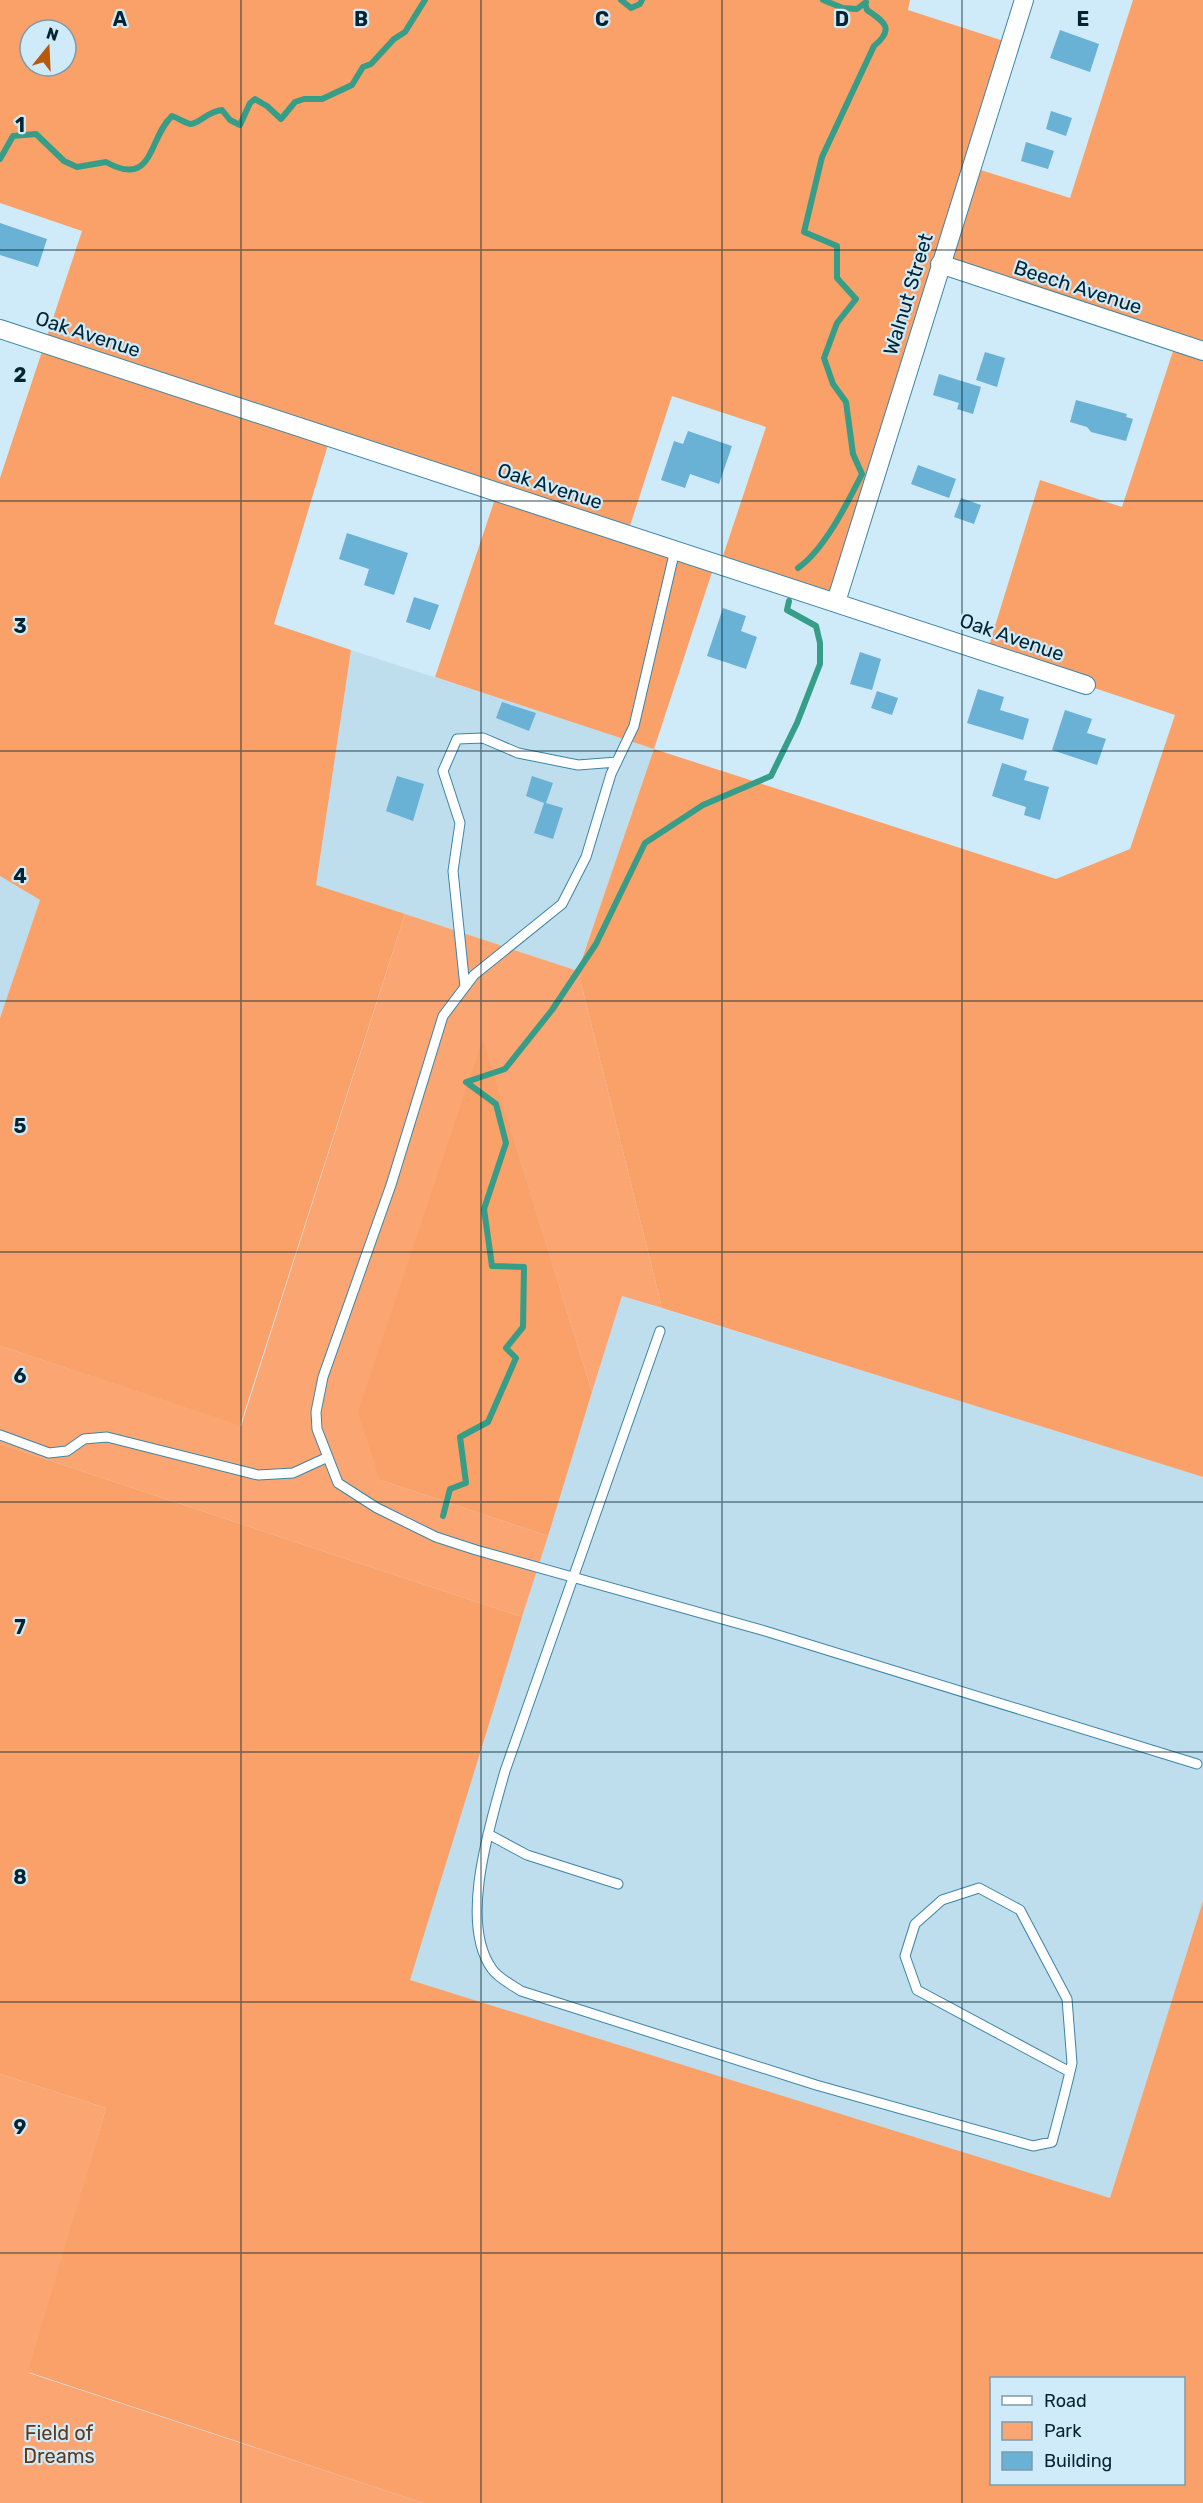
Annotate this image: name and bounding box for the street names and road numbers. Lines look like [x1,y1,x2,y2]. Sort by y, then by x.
street label: Walnut Street [878,230,938,358]
street label: Beech Avenue [1011,255,1145,319]
street label: Oak Avenue [32,306,144,362]
street label: Oak Avenue [494,458,606,514]
street label: Oak Avenue [957,608,1067,666]

